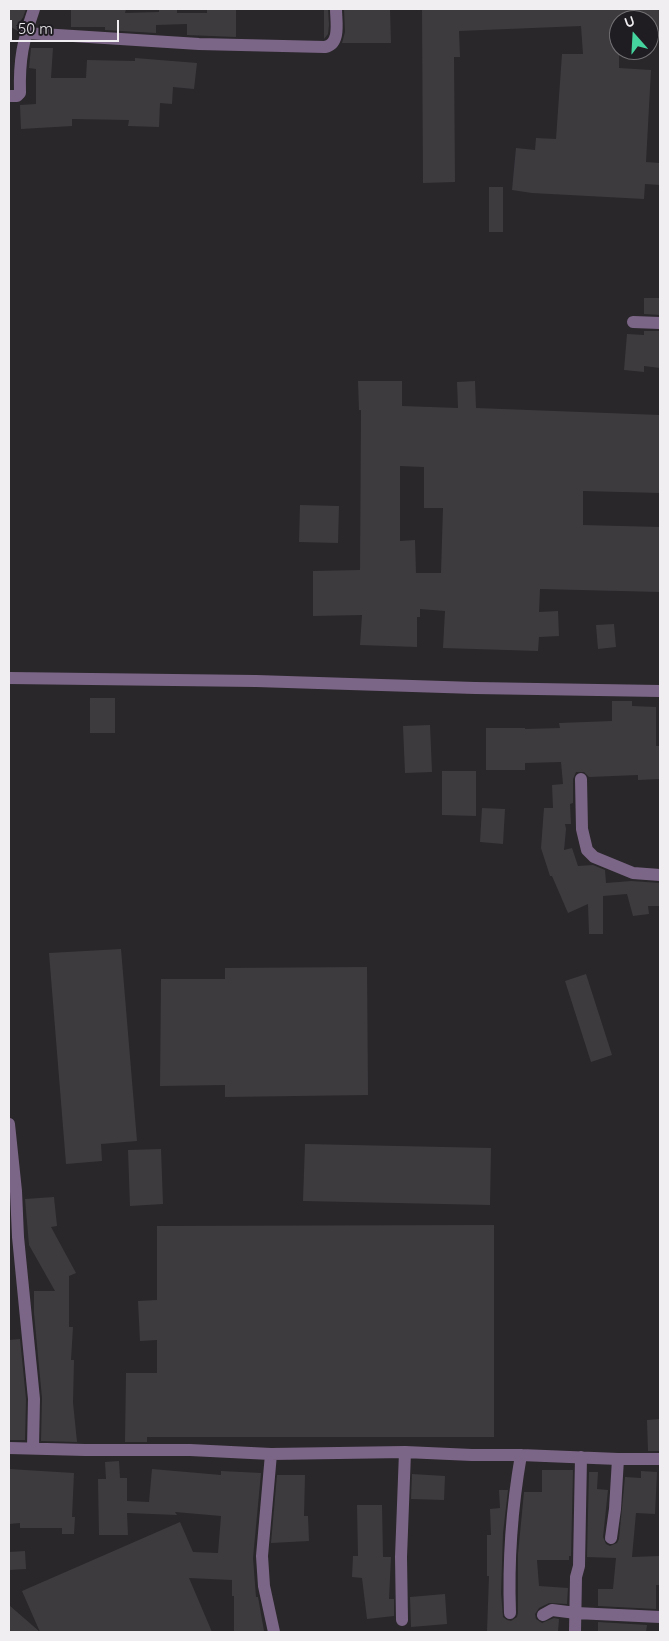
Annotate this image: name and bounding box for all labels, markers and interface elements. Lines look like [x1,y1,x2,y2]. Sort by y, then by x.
scale bar [12,10,121,42]
north arrow [609,10,659,60]
text: U [622,12,637,32]
text: 50 m [18,19,53,38]

